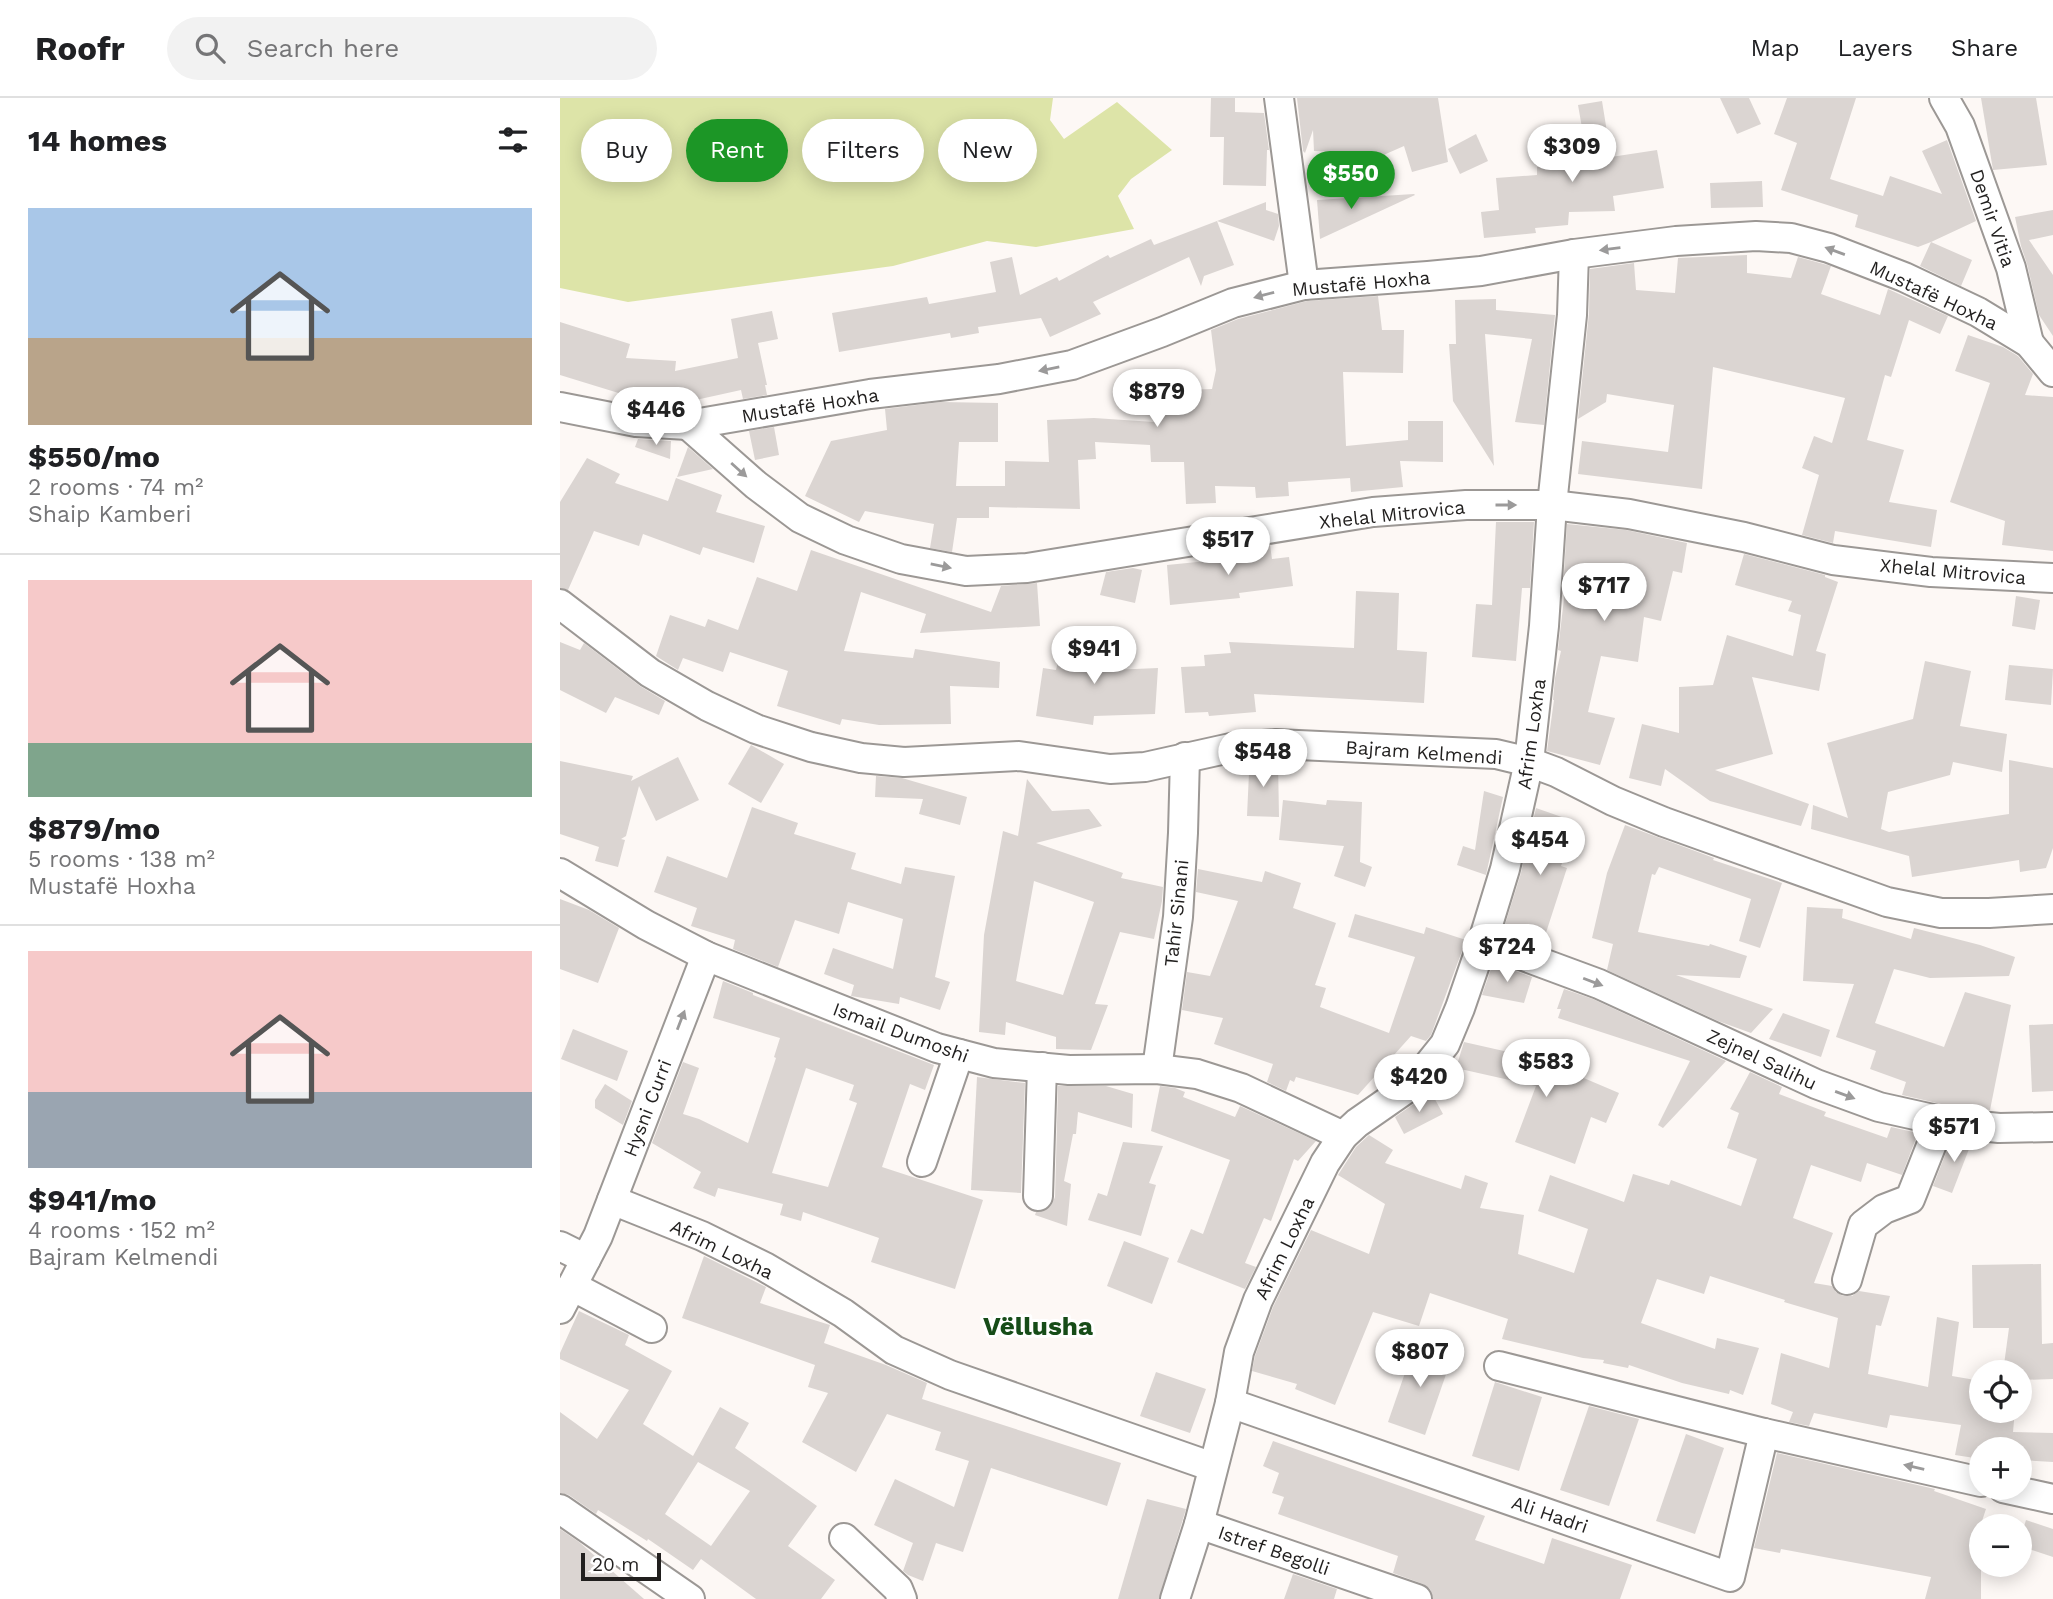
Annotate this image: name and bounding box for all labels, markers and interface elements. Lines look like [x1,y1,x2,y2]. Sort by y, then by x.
search box [167,17,657,80]
text: Roofr [35,29,125,68]
icon: search [191,29,229,67]
text: Search here [247,33,399,63]
text: Map [1751,34,1799,62]
text: Layers [1837,34,1913,62]
text: Share [1951,34,2018,62]
chip: Buy [581,119,672,182]
chip: Rent [686,119,788,182]
chip: Filters [802,119,924,182]
chip: New [938,119,1037,182]
icon: filters [494,121,532,159]
text: 14 homes [28,123,167,158]
pin: $309 [1531,125,1613,184]
text: $309 [1543,133,1601,160]
pin: $550 [1310,152,1392,211]
text: $550 [1323,160,1379,187]
street label: Demir Vitia [1965,166,2020,270]
one-way arrow [1599,244,1621,255]
one-way arrow [1824,245,1845,256]
icon: home [217,253,343,379]
street label: Mustafë Hoxha [1866,256,2002,335]
street label: Mustafë Hoxha [1291,266,1431,301]
one-way arrow [1253,290,1275,301]
one-way arrow [1038,364,1060,375]
pin: $879 [1116,370,1198,429]
text: $879 [1129,378,1185,405]
street label: Mustafë Hoxha [740,383,881,428]
pin: $446 [615,388,697,447]
text: $446 [627,396,685,423]
text: $550/mo [28,439,160,474]
one-way arrow [730,462,748,478]
text: 2 rooms · 74 m² [28,474,203,501]
street label: Xhelal Mitrovica [1318,495,1466,534]
one-way arrow [1496,499,1518,511]
text: Shaip Kamberi [28,501,191,528]
pin: $517 [1187,518,1269,577]
text: $517 [1202,526,1254,553]
street label: Xhelal Mitrovica [1879,554,2027,589]
one-way arrow [930,561,952,572]
pin: $717 [1563,564,1645,623]
text: $717 [1578,572,1630,599]
icon: home [217,625,343,751]
pin: $941 [1053,626,1135,686]
text: $941 [1067,635,1121,662]
street label: Afrim Loxha [1512,677,1551,791]
pin: $548 [1222,730,1304,789]
street label: Bajram Kelmendi [1345,736,1503,769]
text: $548 [1234,738,1292,765]
text: $879/mo [28,811,160,846]
pin: $454 [1499,818,1581,877]
text: $454 [1511,826,1569,853]
text: 5 rooms · 138 m² [28,846,215,873]
street label: Tahir Sinani [1159,858,1194,968]
text: Mustafë Hoxha [28,873,196,900]
pin: $724 [1466,924,1548,984]
text: $724 [1478,933,1536,960]
one-way arrow [1582,977,1603,988]
icon: home [217,996,343,1122]
street label: Ismail Dumoshi [830,997,972,1068]
one-way arrow [676,1010,687,1031]
street label: Zejnel Salihu [1703,1024,1821,1095]
pin: $583 [1505,1040,1587,1099]
text: $583 [1518,1048,1574,1075]
pin: $420 [1378,1054,1460,1114]
street label: Hysni Curri [618,1056,677,1160]
text: $420 [1390,1063,1448,1090]
one-way arrow [1835,1090,1856,1101]
pin: $571 [1913,1104,1995,1164]
text: $571 [1928,1113,1980,1140]
text: $941/mo [28,1182,157,1217]
street label: Afrim Loxha [1250,1193,1319,1303]
street label: Afrim Loxha [667,1215,777,1284]
text: 4 rooms · 152 m² [28,1217,215,1244]
text: Bajram Kelmendi [28,1244,218,1271]
district label: Vëllusha [983,1311,1093,1341]
pin: $807 [1379,1330,1461,1389]
text: $807 [1391,1338,1449,1365]
map controls [1969,1360,2032,1577]
button: locate [1969,1360,2032,1423]
button: + [1969,1437,2032,1500]
one-way arrow [1903,1461,1925,1472]
street label: Ali Hadri [1509,1491,1591,1538]
button: − [1969,1514,2032,1577]
street label: Istref Begolli [1215,1521,1333,1580]
scale bar [581,1550,662,1582]
text: 20 m [592,1553,639,1576]

